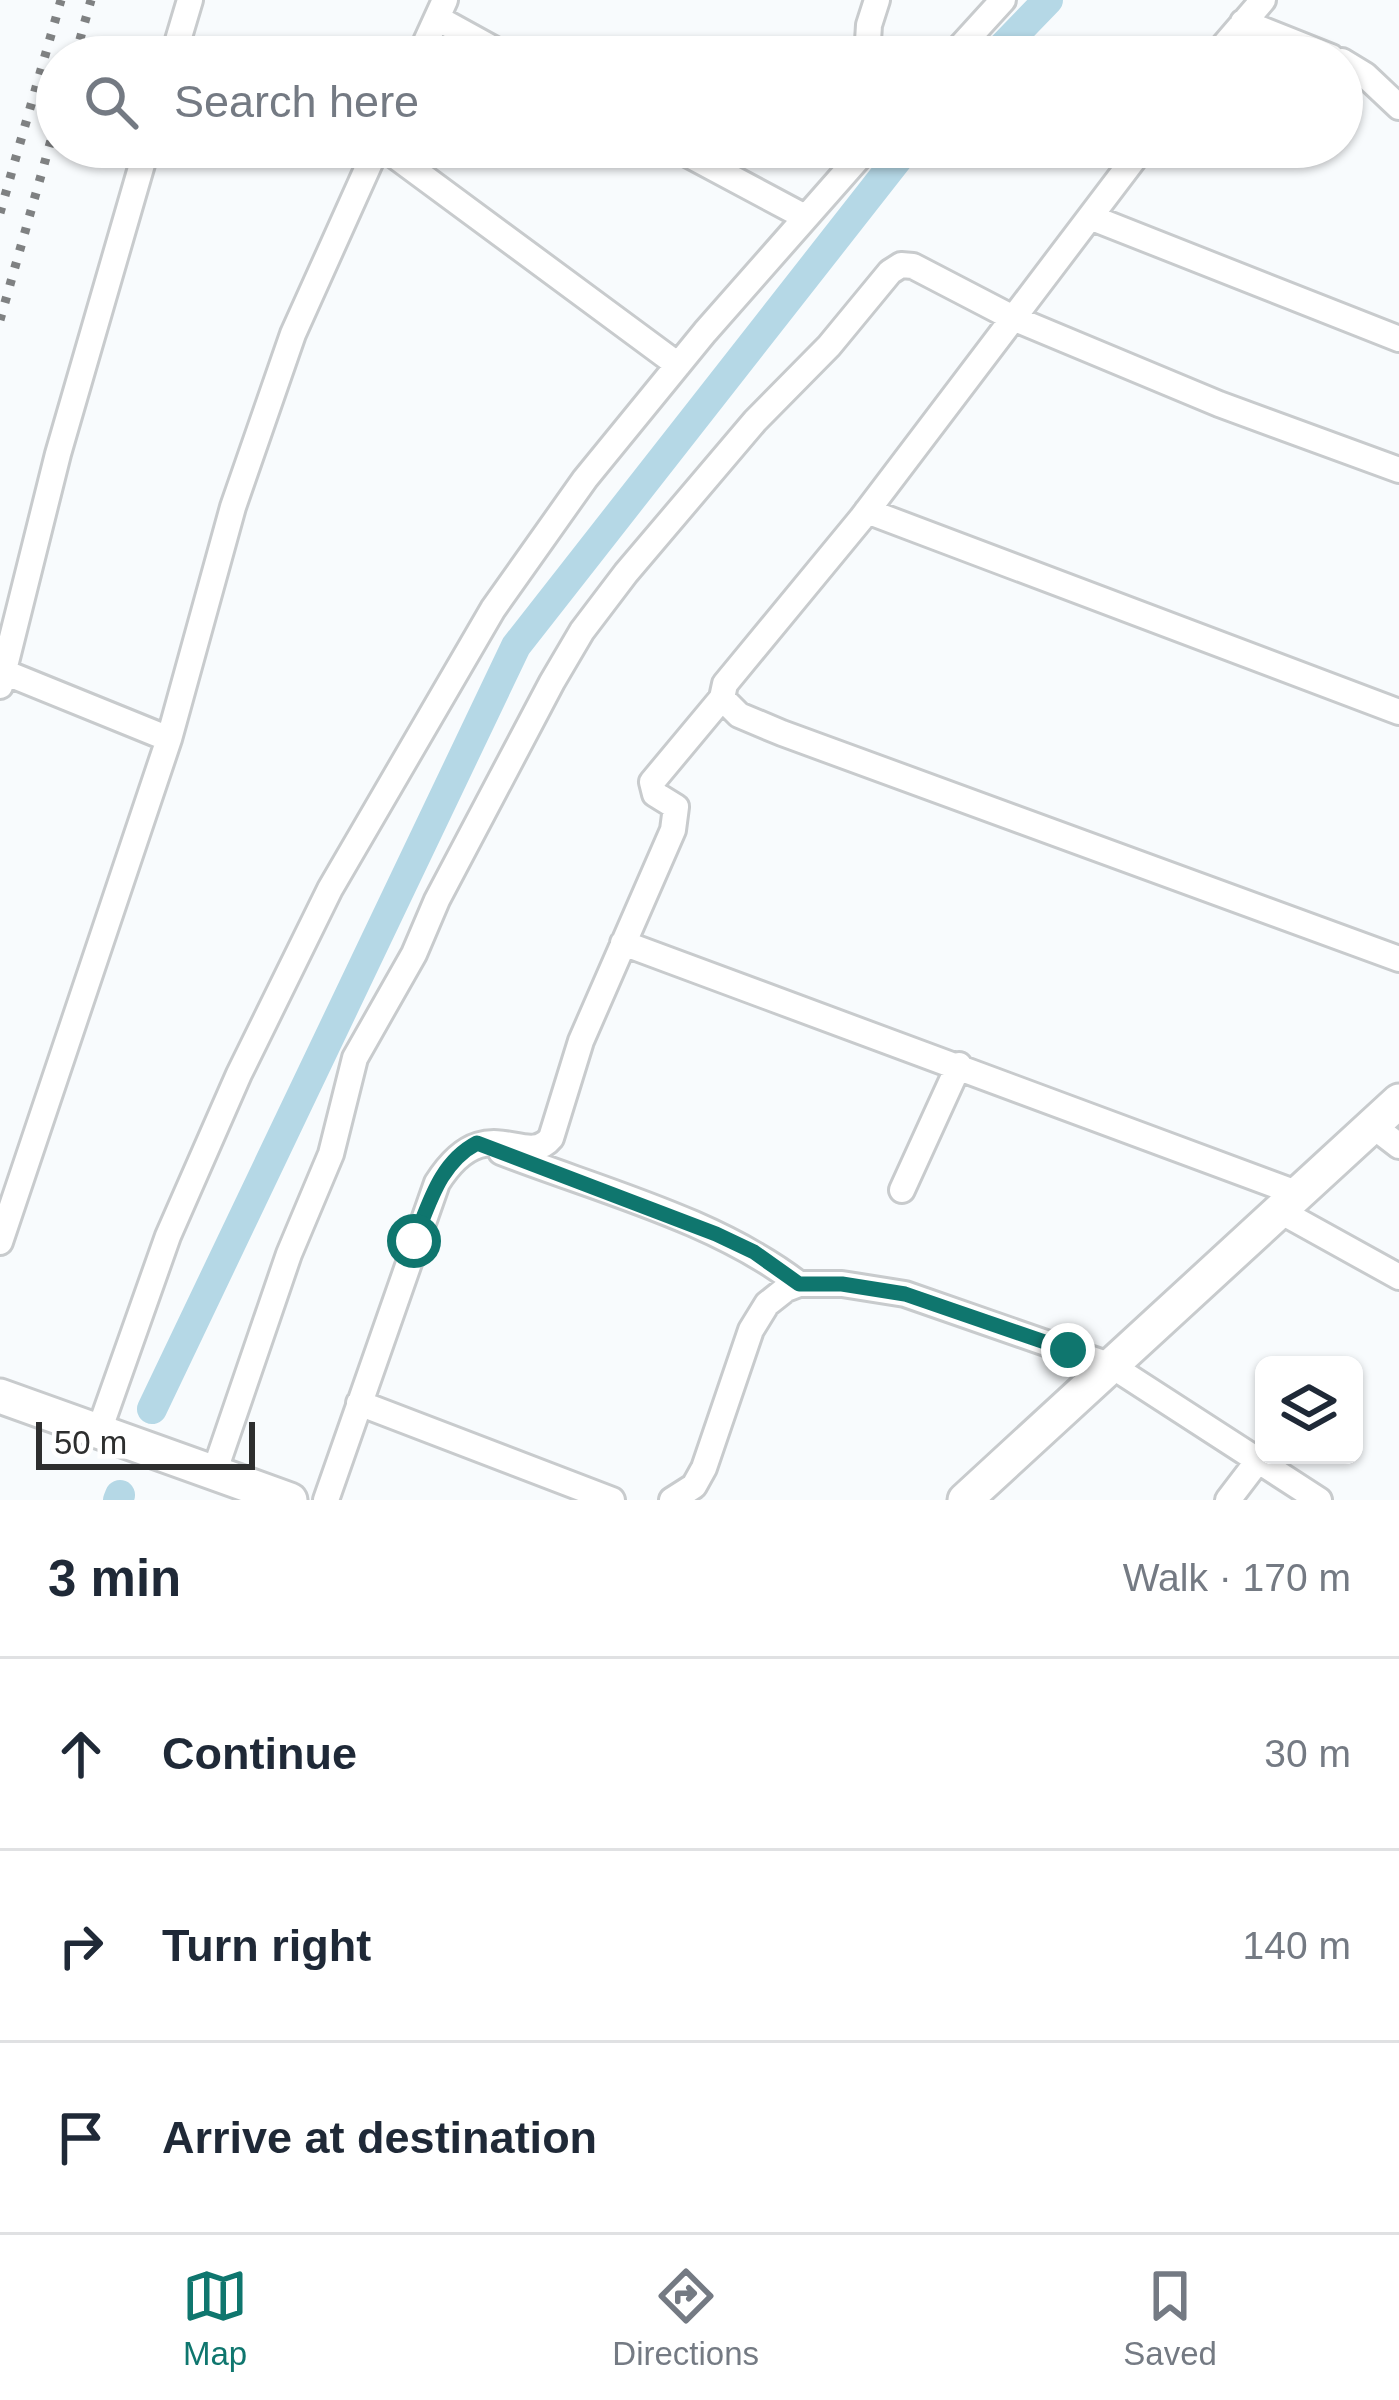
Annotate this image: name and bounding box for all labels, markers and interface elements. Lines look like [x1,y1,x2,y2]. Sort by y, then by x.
search box [36,36,1363,168]
icon: search [78,69,144,135]
text: Search here [174,76,419,127]
route start [387,1214,441,1268]
route end [1041,1323,1095,1377]
map controls [1255,1356,1363,1464]
button: layers [1255,1356,1363,1464]
scale bar [36,1416,255,1469]
text: 50 m [54,1424,127,1461]
text: 3 min [48,1550,181,1607]
text: Walk · 170 m [1123,1556,1351,1599]
icon: ahead [48,1721,114,1787]
text: Continue [162,1728,357,1779]
text: 30 m [1264,1732,1351,1775]
icon: right [48,1913,114,1979]
text: Turn right [162,1920,371,1971]
text: 140 m [1243,1924,1351,1967]
icon: arrive [48,2105,114,2171]
text: Arrive at destination [162,2112,597,2163]
tab: Map [182,2263,248,2373]
tab: Directions [612,2263,759,2373]
tab: Saved [1123,2263,1217,2373]

